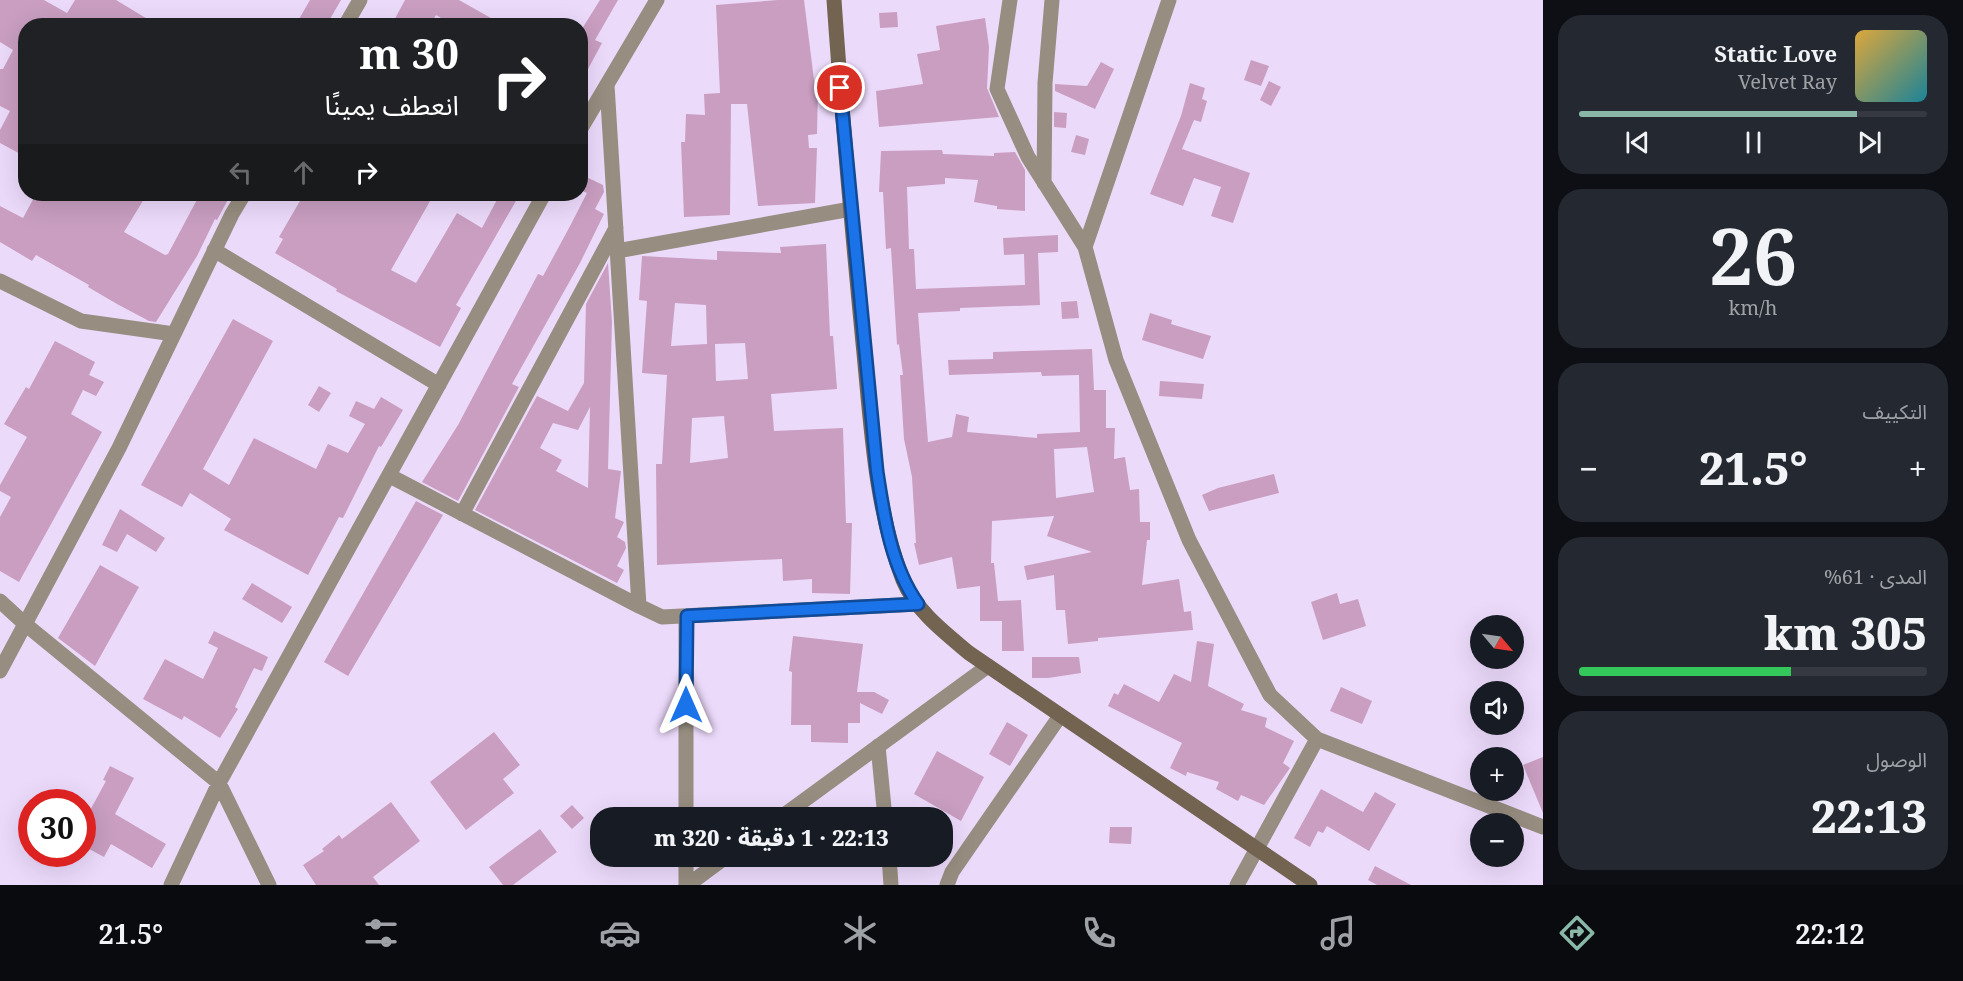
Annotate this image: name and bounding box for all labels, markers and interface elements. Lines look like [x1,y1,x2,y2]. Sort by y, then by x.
text: 30 m [359,24,459,81]
text: Static Love [1714,38,1837,68]
icon: right [480,42,558,120]
pin [814,62,865,113]
text: Velvet Ray [1738,68,1837,95]
icon: arrive [823,71,856,104]
text: انعطف يمينًا [325,86,459,123]
icon: previous [1621,126,1654,159]
icon: pause [1737,126,1770,159]
icon: next [1853,126,1886,159]
icon: left [224,156,257,189]
icon: ahead [287,156,320,189]
icon: right [350,156,383,189]
text: 26 [1709,202,1797,308]
text: km/h [1728,294,1778,321]
text: التكييف [1863,398,1927,425]
text: 21.5° [1699,437,1808,498]
text: − [1579,446,1598,491]
text: + [1909,446,1927,491]
text: المدى · 61% [1824,563,1927,590]
text: 305 km [1764,602,1927,663]
north arrow [1470,615,1524,669]
map controls [1470,615,1524,867]
position arrow [654,673,718,737]
button: sound [1470,681,1524,735]
text: الوصول [1866,746,1927,773]
button: + [1470,747,1524,801]
text: 22:13 [1811,785,1927,846]
speed limit sign: 30 [18,789,96,867]
button: − [1470,813,1524,867]
text: 22:13 · 1 دقيقة · 320 m [654,822,889,852]
icon: filters [360,912,402,954]
icon: car [599,912,641,954]
icon: climate [839,912,881,954]
icon: phone [1078,912,1120,954]
icon: music [1317,912,1359,954]
icon: directions [1556,912,1598,954]
text: 21.5° [99,915,163,952]
text: 22:12 [1795,915,1864,952]

